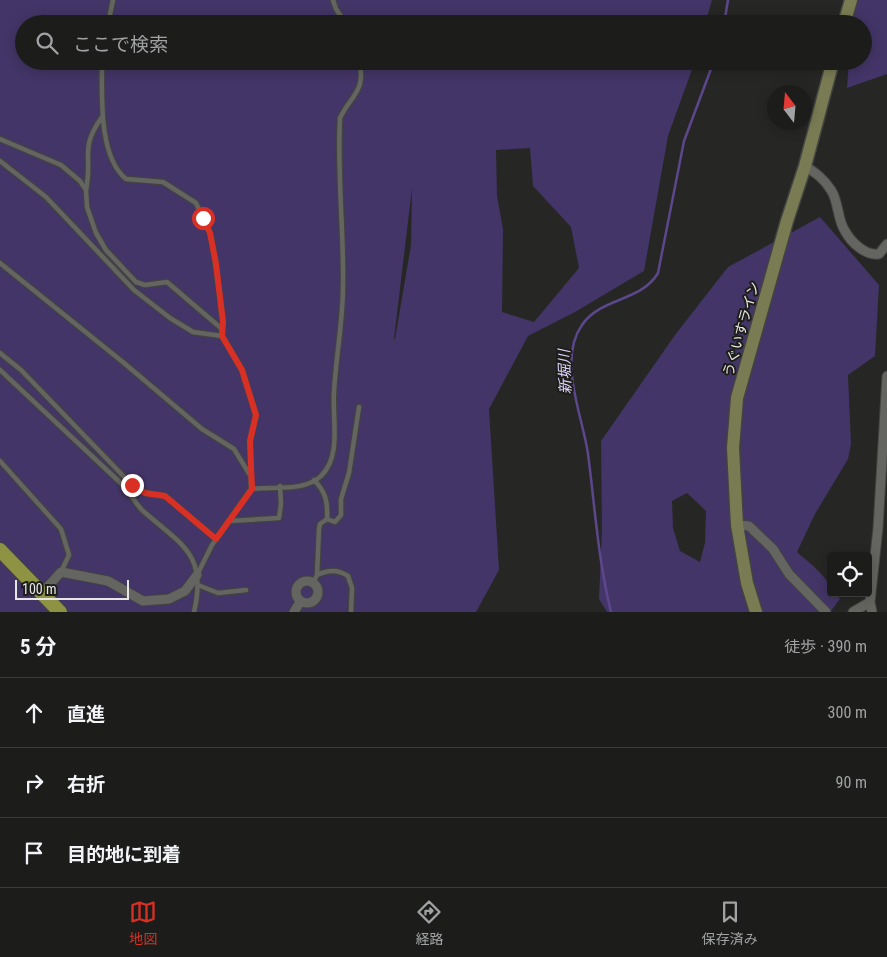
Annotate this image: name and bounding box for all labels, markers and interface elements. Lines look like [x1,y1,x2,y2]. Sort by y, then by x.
search box [15,15,872,70]
icon: search [33,29,61,57]
text: ここで検索 [73,33,168,56]
north arrow [767,85,812,130]
route start [192,207,215,230]
street label: うぐいすライン [720,280,762,378]
water label: 新堀川 [555,347,575,395]
route end [121,474,144,497]
map controls [827,552,872,597]
button: locate [827,552,872,597]
scale bar [15,577,129,600]
text: 100 m [22,581,57,597]
text: 5 分 [20,635,56,659]
text: 徒歩 · 390 m [784,637,867,656]
icon: ahead [20,699,48,727]
text: 直進 [67,703,105,726]
text: 300 m [828,703,867,722]
icon: right [20,769,48,797]
text: 右折 [67,773,105,796]
text: 90 m [835,773,867,792]
icon: arrive [20,839,48,867]
text: 目的地に到着 [67,843,181,866]
tab: 地図 [129,898,157,948]
tab: 経路 [415,898,443,948]
tab: 保存済み [702,898,758,948]

